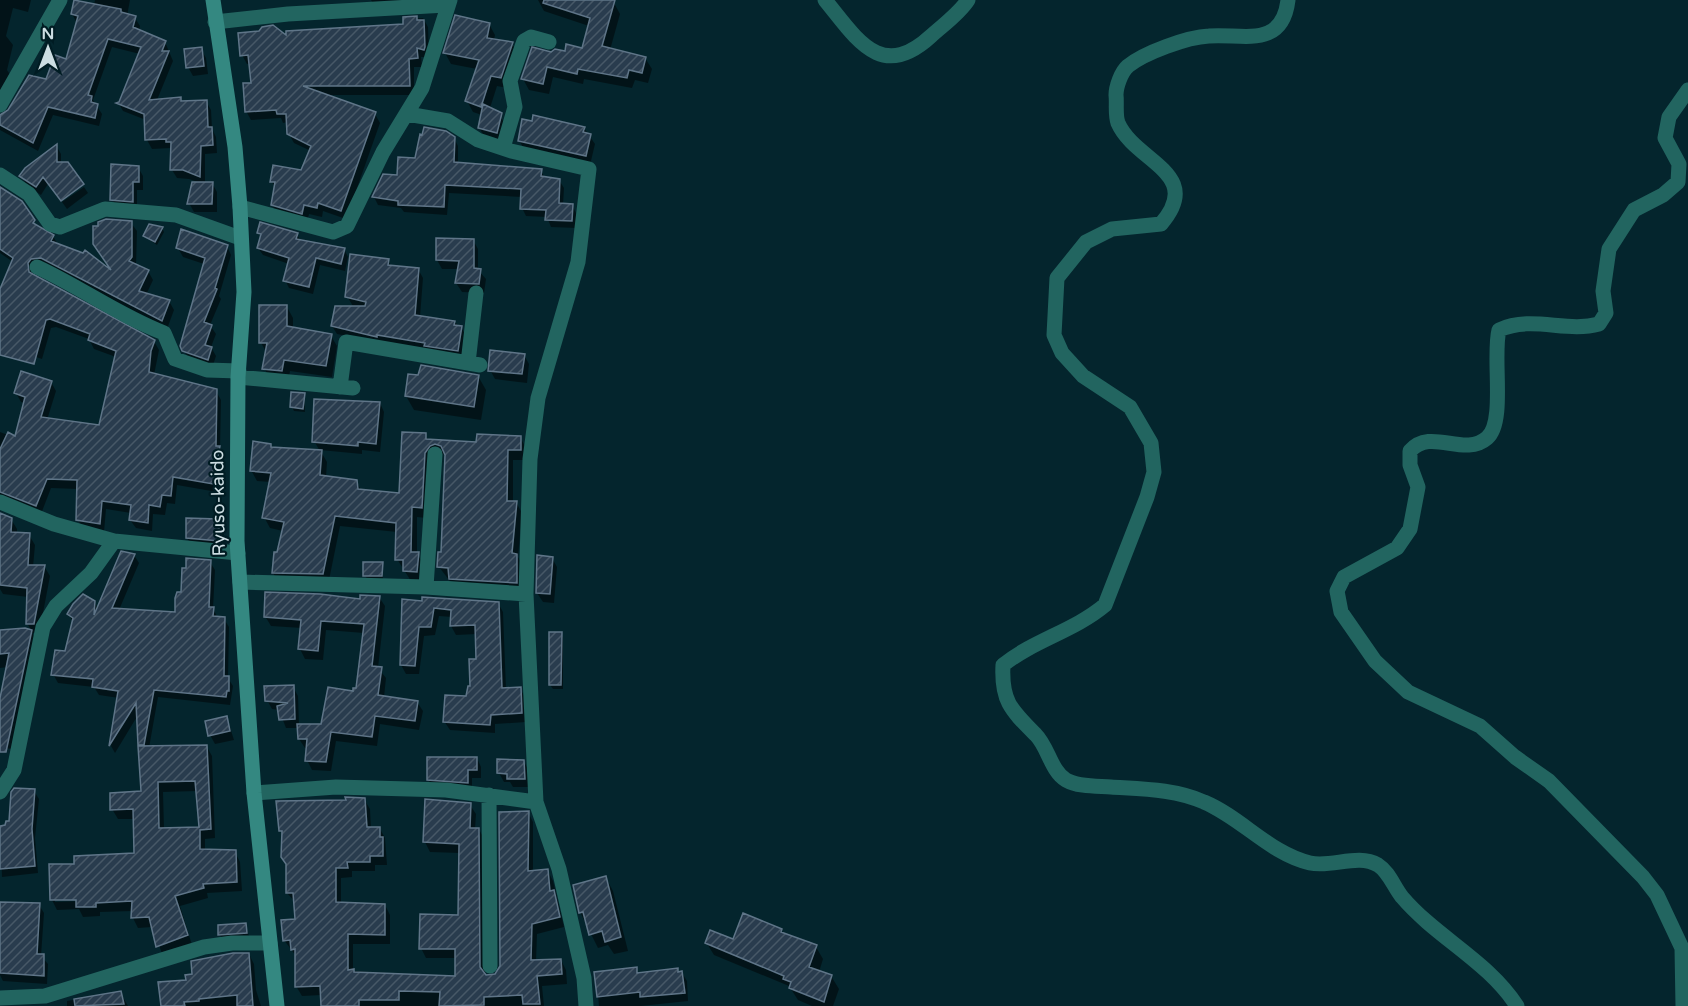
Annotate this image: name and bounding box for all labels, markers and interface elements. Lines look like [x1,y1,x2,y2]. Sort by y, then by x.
north arrow [18,18,78,78]
text: N [42,24,54,44]
street label: Ryuso-kaido [206,449,230,557]

